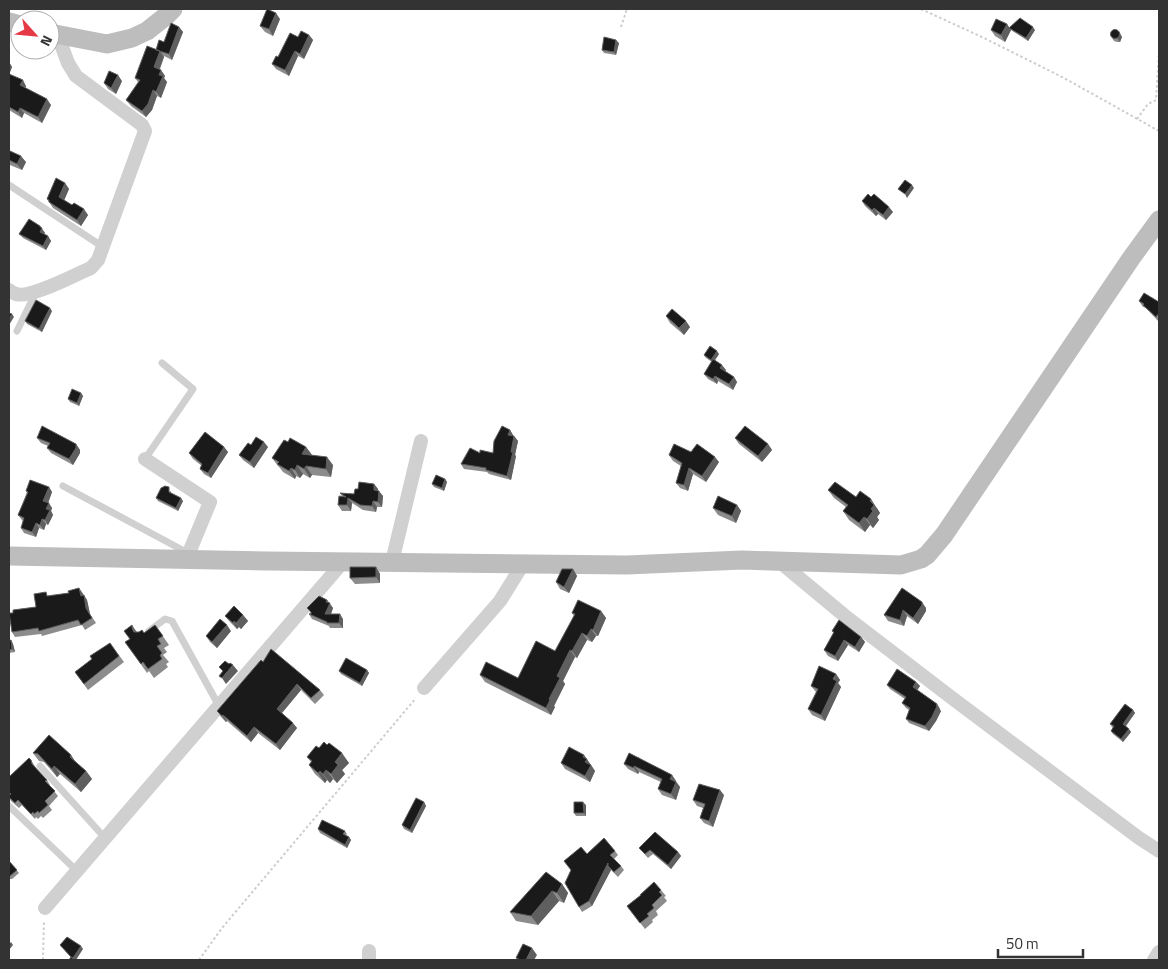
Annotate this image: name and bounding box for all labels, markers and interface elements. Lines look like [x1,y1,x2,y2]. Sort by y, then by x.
north arrow [10,10,60,60]
text: N [35,32,59,50]
scale bar [998,926,1083,958]
text: 50 m [1006,932,1039,955]

